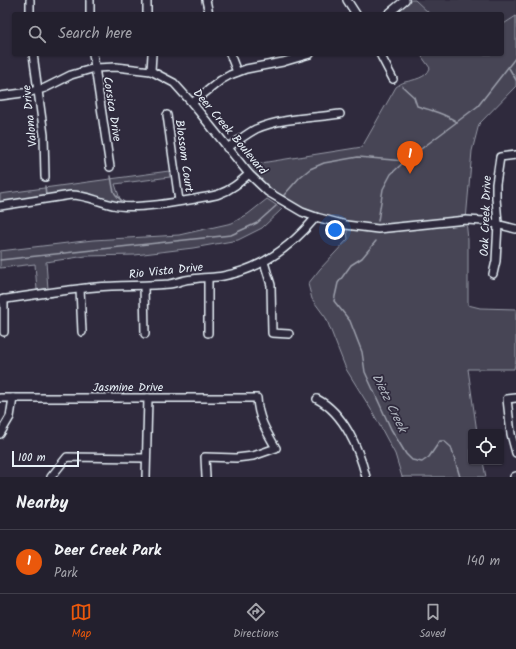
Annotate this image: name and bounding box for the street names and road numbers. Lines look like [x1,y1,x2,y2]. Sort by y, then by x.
street label: Corsica Drive [98,75,127,143]
street label: Valona Drive [17,83,43,148]
street label: Deer Creek Boulevard [188,85,272,180]
street label: Blossom Court [170,119,199,194]
street label: Oak Creek Drive [475,175,497,257]
street label: Rio Vista Drive [128,258,205,284]
street label: Jasmine Drive [93,378,164,397]

